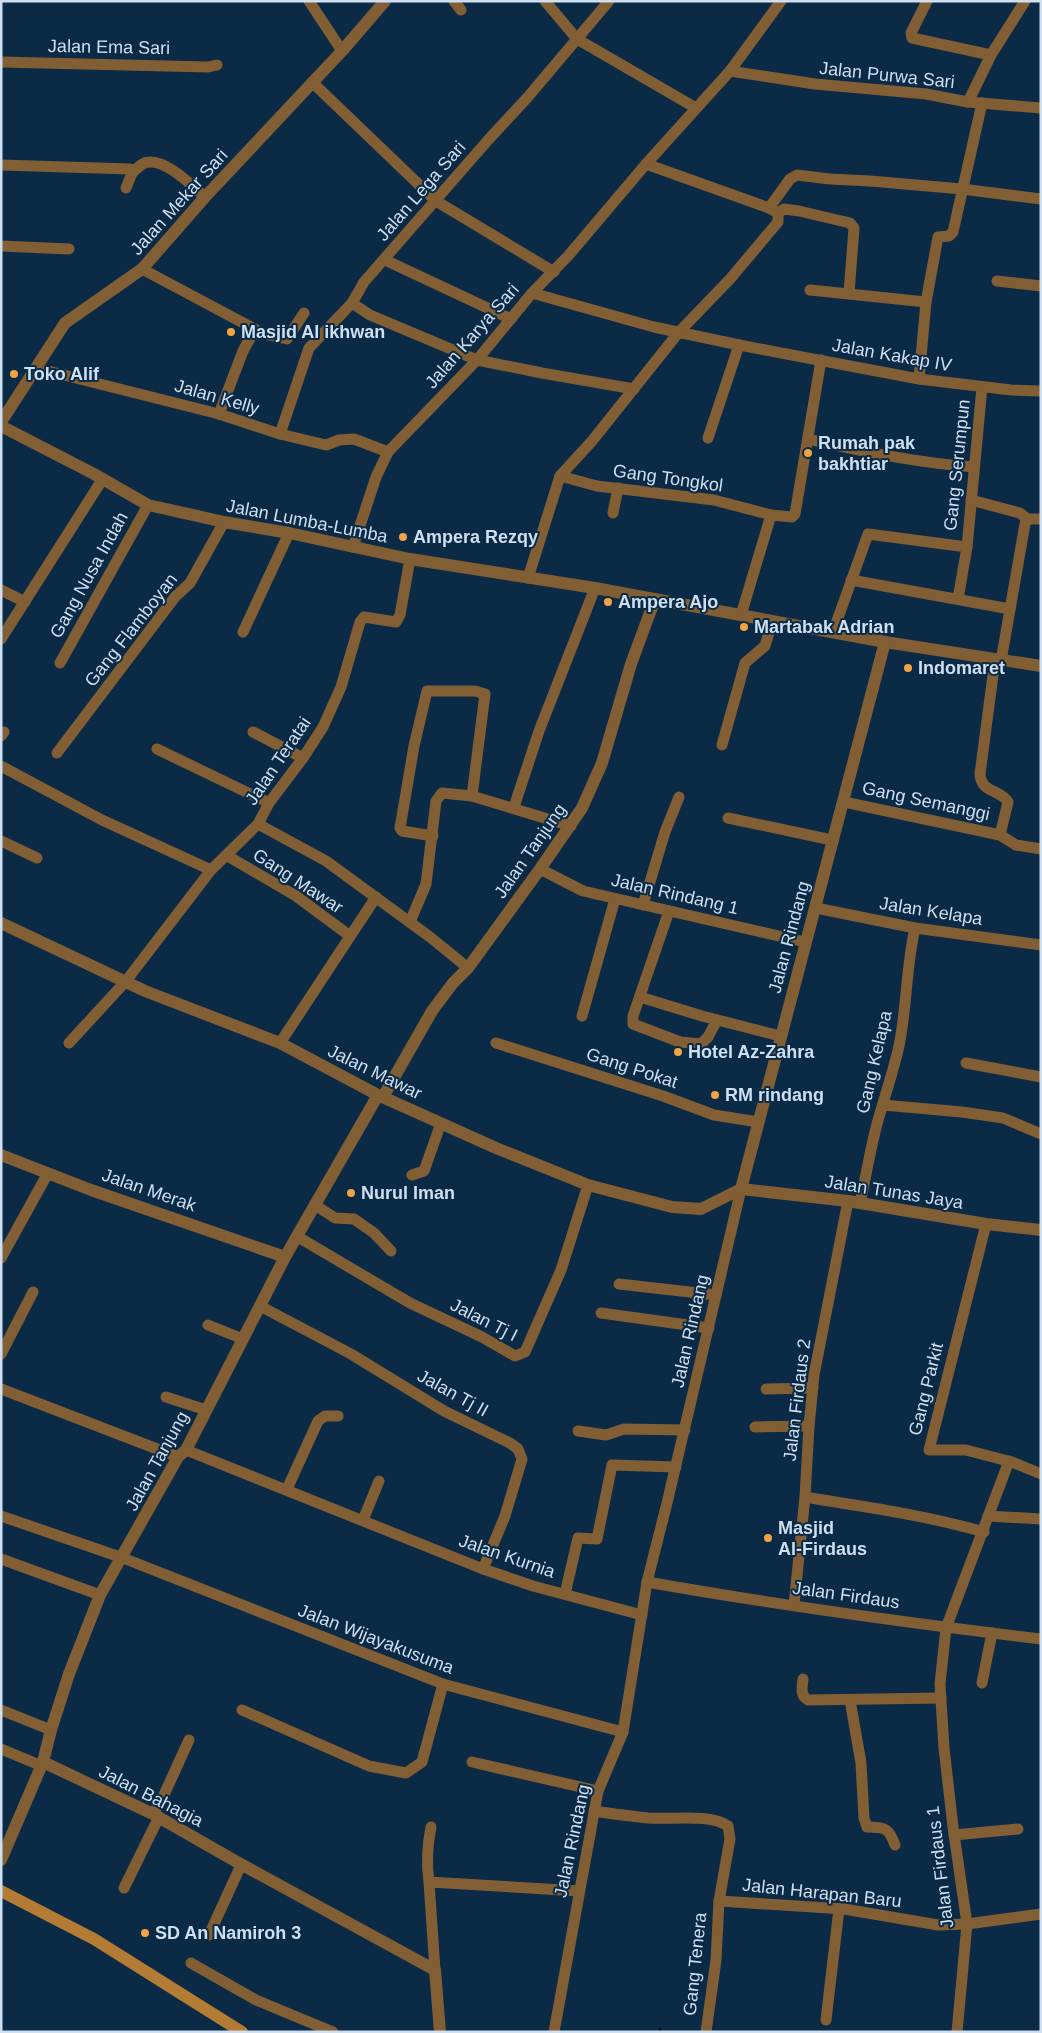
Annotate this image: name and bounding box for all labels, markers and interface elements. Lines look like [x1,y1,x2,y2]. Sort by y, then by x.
street label: Jalan Ema Sari [48,36,170,58]
street label: Jalan Purwa Sari [818,58,956,92]
street label: Jalan Lega Sari [372,137,470,245]
street label: Jalan Mekar Sari [126,145,232,259]
street label: Jalan Karya Sari [421,280,523,392]
place label: Masjid Al ikhwan [241,322,385,342]
marker: Masjid Al ikhwan [225,326,237,338]
street label: Jalan Kakap IV [831,335,953,375]
place label: Toko Alif [24,364,100,384]
marker: Toko Alif [8,368,20,380]
street label: Jalan Kelly [172,375,262,419]
street label: Gang Serumpun [940,398,974,532]
place label: Rumah pak bakhtiar [818,433,916,474]
marker: Rumah pak bakhtiar [802,447,814,459]
street label: Gang Tongkol [612,460,724,496]
street label: Jalan Lumba-Lumba [225,496,390,547]
street label: Gang Nusa Indah [46,508,132,642]
place label: Ampera Rezqy [413,527,538,547]
marker: Ampera Rezqy [397,531,409,543]
street label: Gang Flamboyan [81,569,181,691]
place label: Ampera Ajo [618,592,718,612]
marker: Ampera Ajo [602,596,614,608]
place label: Martabak Adrian [754,617,894,637]
marker: Martabak Adrian [738,621,750,633]
place label: Indomaret [918,658,1005,678]
marker: Indomaret [902,662,914,674]
street label: Jalan Teratai [241,713,315,809]
street label: Gang Semanggi [860,778,992,824]
street label: Jalan Tanjung [490,800,570,902]
street label: Gang Mawar [249,845,347,917]
street label: Jalan Rindang 1 [609,870,741,918]
street label: Jalan Rindang [764,879,814,995]
street label: Jalan Kelapa [878,893,985,929]
street label: Gang Kelapa [852,1008,896,1115]
street label: Jalan Mawar [325,1041,425,1103]
place label: Hotel Az-Zahra [688,1042,815,1062]
street label: Gang Pokat [584,1044,680,1092]
marker: Hotel Az-Zahra [672,1046,684,1058]
place label: RM rindang [725,1085,824,1105]
marker: RM rindang [709,1089,721,1101]
street label: Jalan Merak [99,1165,200,1216]
street label: Jalan Tunas Jaya [823,1171,966,1213]
place label: Nurul Iman [361,1183,455,1203]
marker: Nurul Iman [345,1187,357,1199]
street label: Jalan Rindang [667,1273,713,1389]
street label: Jalan Tj I [447,1295,521,1345]
street label: Jalan Firdaus 2 [780,1338,814,1462]
street label: Gang Parkit [905,1340,947,1438]
street label: Jalan Tj II [414,1365,492,1421]
street label: Jalan Tanjung [121,1408,193,1514]
place label: Masjid Al-Firdaus [778,1518,867,1559]
street label: Jalan Kurnia [456,1530,558,1582]
marker: Masjid Al-Firdaus [762,1532,774,1544]
street label: Jalan Firdaus [791,1578,901,1612]
street label: Jalan Wijayakusuma [295,1600,458,1678]
street label: Jalan Bahagia [96,1761,207,1831]
street label: Jalan Rindang [550,1783,594,1899]
street label: Jalan Firdaus 1 [923,1805,957,1929]
street label: Jalan Harapan Baru [741,1875,903,1911]
street label: Gang Tenera [680,1910,710,2017]
place label: SD An Namiroh 3 [155,1923,301,1943]
marker: SD An Namiroh 3 [139,1927,151,1939]

